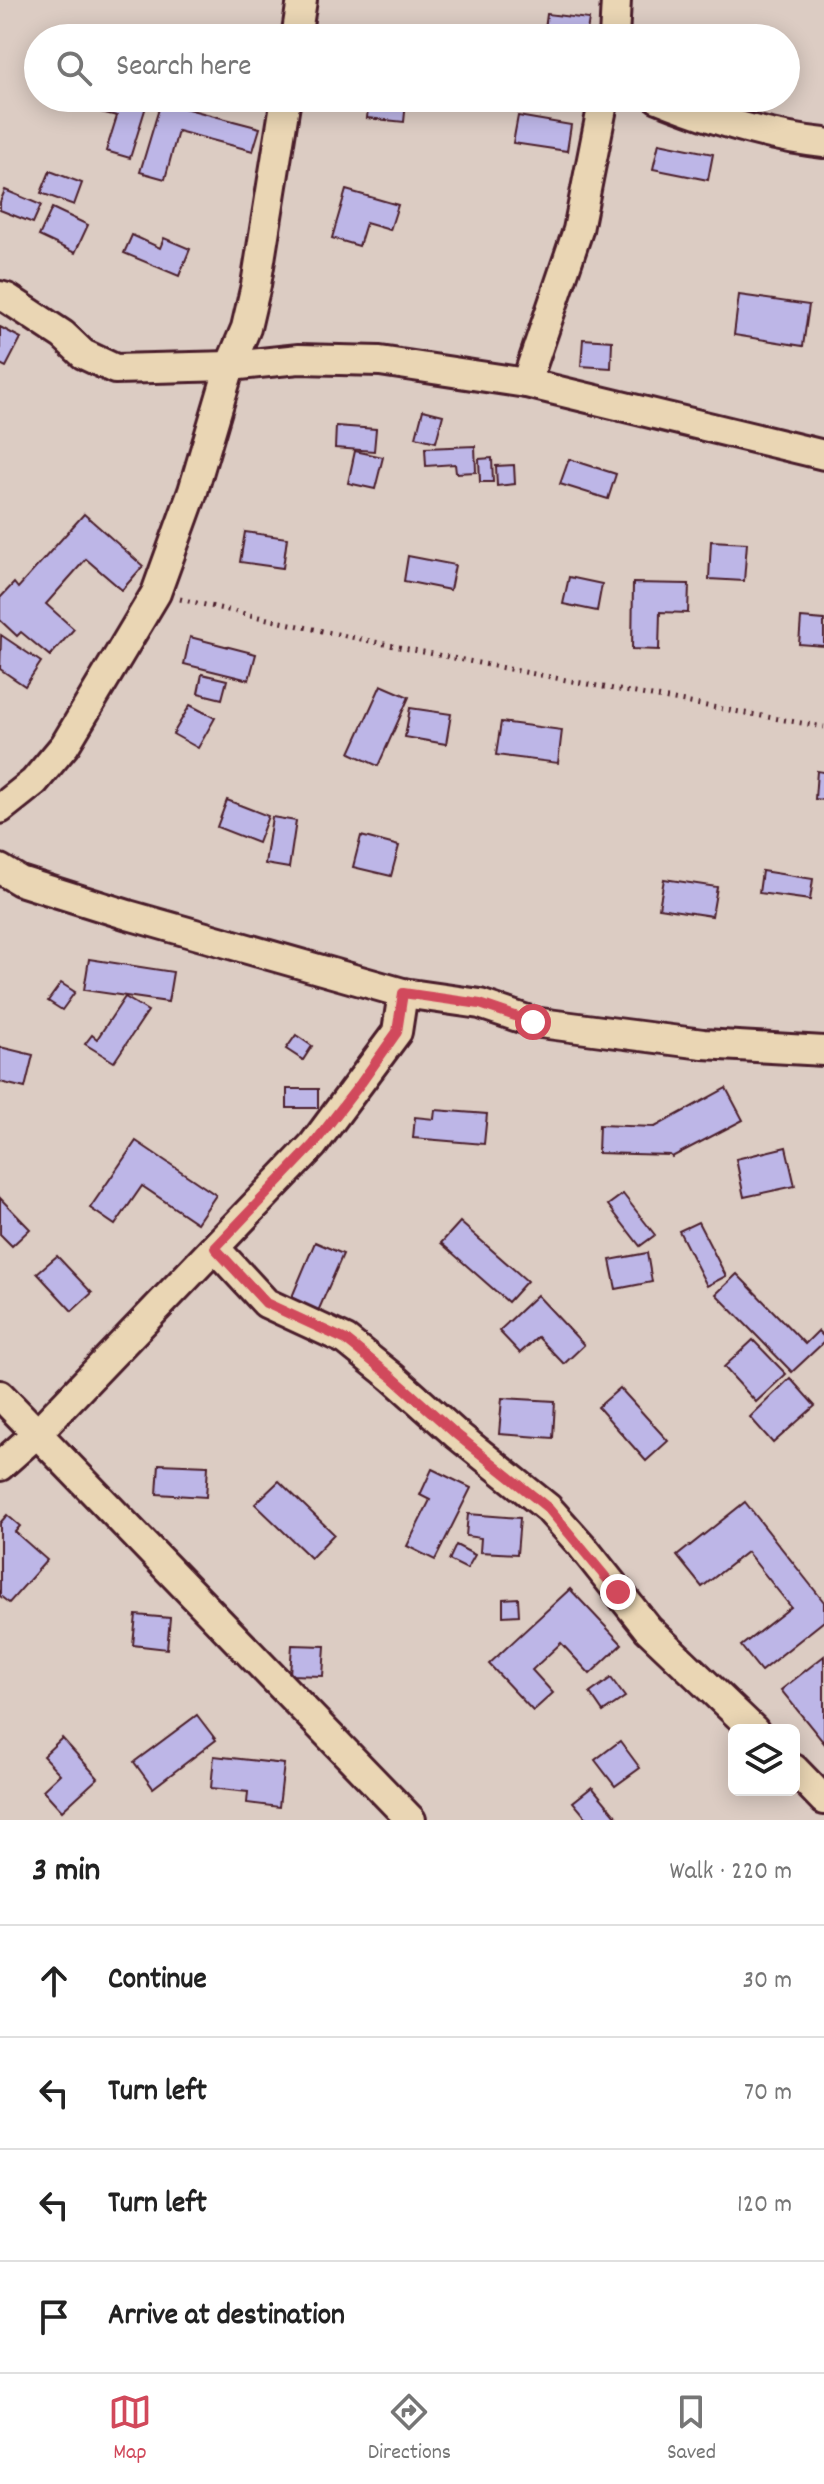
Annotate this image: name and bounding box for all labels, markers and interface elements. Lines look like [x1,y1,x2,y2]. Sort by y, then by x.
search box [24,24,800,112]
icon: search [52,46,96,90]
text: Search here [116,47,252,90]
route start [515,1004,551,1040]
route end [600,1574,636,1610]
map controls [728,1724,800,1796]
button: layers [728,1724,800,1796]
text: 3 min [32,1848,100,1897]
text: Walk · 220 m [669,1854,792,1891]
icon: ahead [32,1959,76,2003]
text: Continue [108,1960,207,2003]
text: 30 m [742,1963,792,2000]
icon: left [32,2071,76,2115]
text: Turn left [108,2072,207,2115]
text: 70 m [744,2075,792,2112]
icon: left [32,2183,76,2227]
text: Turn left [108,2184,207,2227]
text: 120 m [737,2187,792,2224]
icon: arrive [32,2295,76,2339]
text: Arrive at destination [108,2296,345,2339]
tab: Map [108,2390,152,2469]
tab: Directions [368,2390,451,2469]
tab: Saved [667,2390,716,2469]

